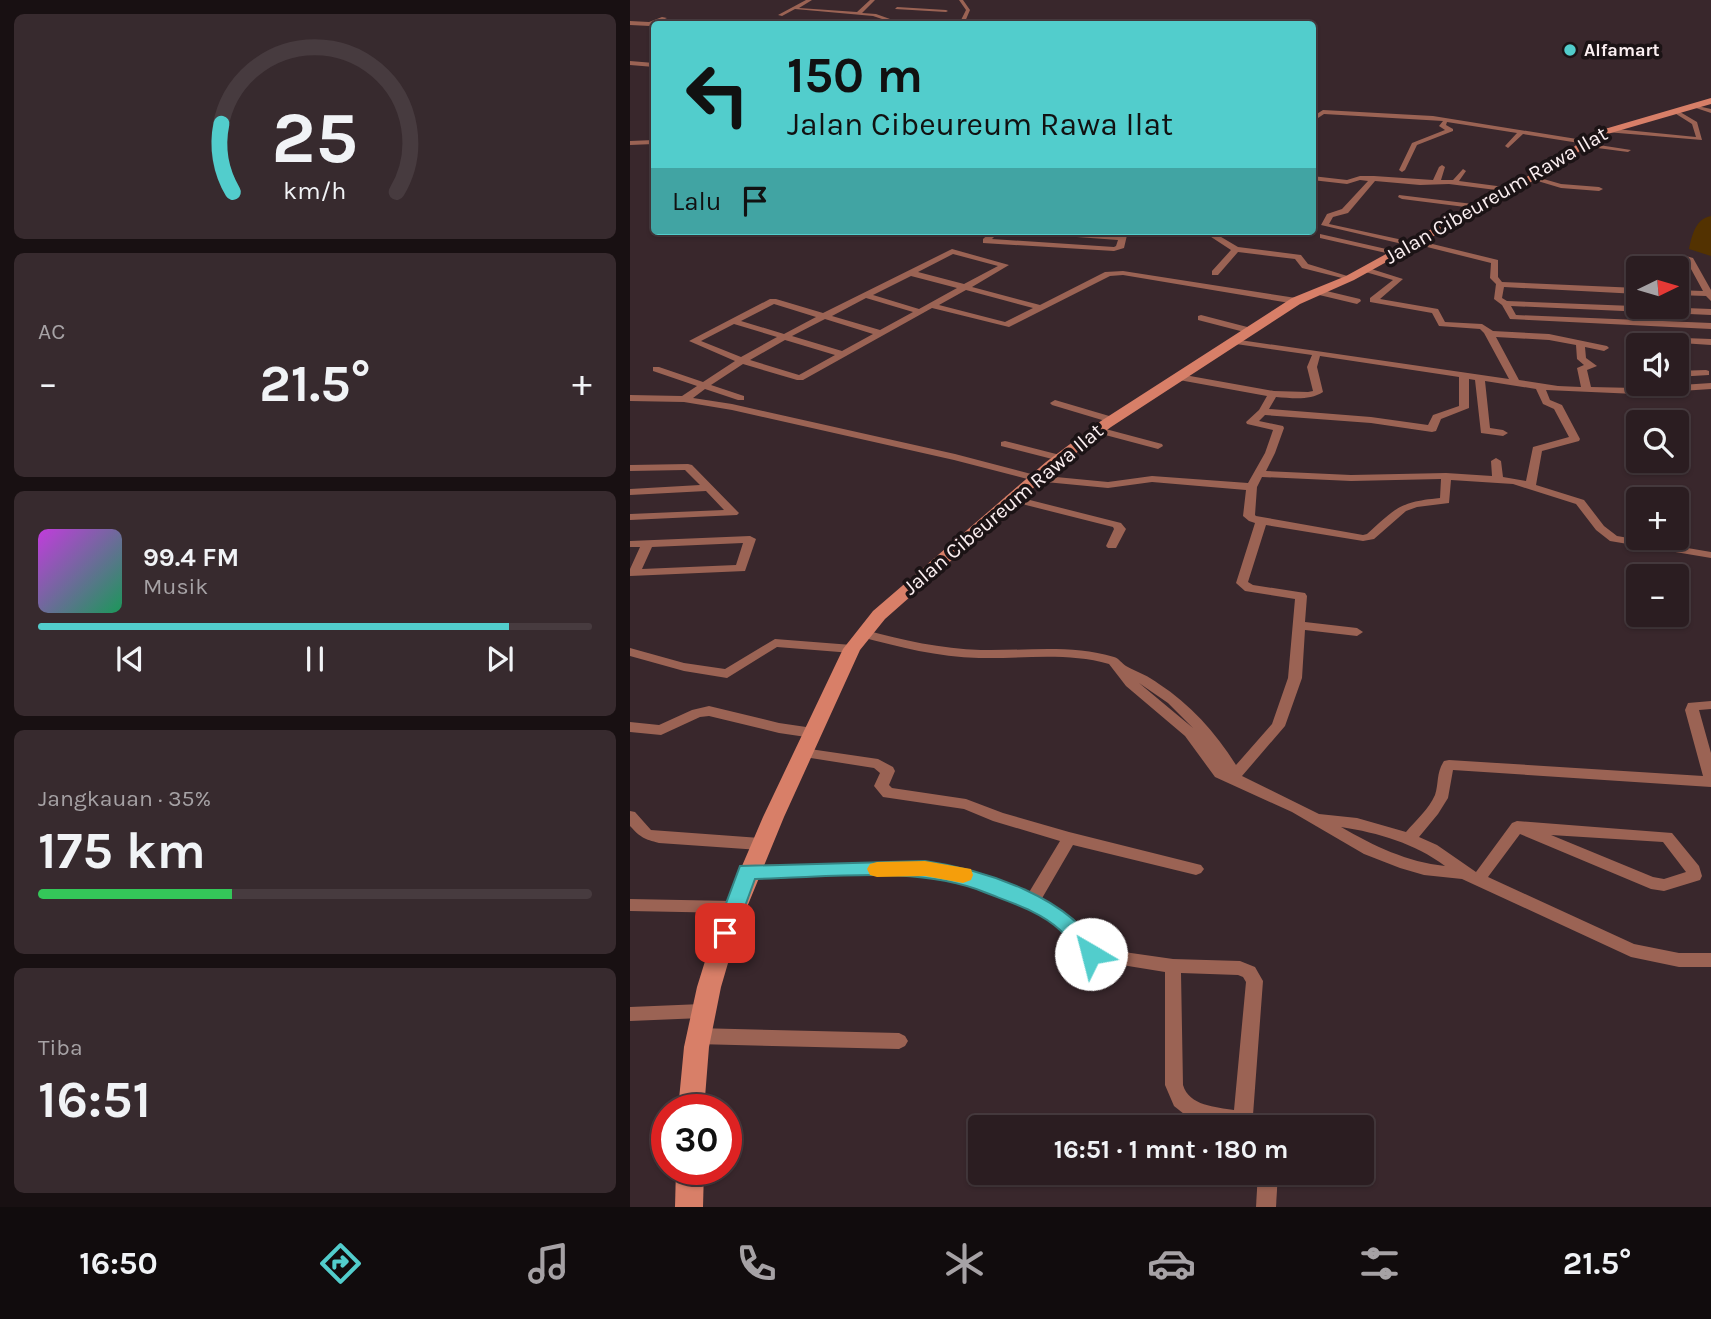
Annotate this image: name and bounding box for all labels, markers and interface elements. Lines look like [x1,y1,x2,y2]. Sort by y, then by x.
place label: Alfamart [1584,39,1660,61]
marker: Alfamart [1562,42,1578,58]
text: 150 m [787,47,923,104]
icon: left [672,49,763,140]
text: 25 [272,96,358,181]
text: Jalan Cibeureum Rawa Ilat [787,106,1173,143]
street label: Jalan Cibeureum Rawa Ilat [1380,121,1612,269]
text: km/h [283,176,347,205]
icon: arrive [736,182,774,220]
text: Lalu [672,186,722,217]
north arrow [1626,256,1689,318]
map controls [1626,256,1689,627]
text: AC [38,318,65,345]
button: sound [1626,333,1689,396]
text: 21.5° [259,353,371,414]
text: − [38,361,58,406]
text: + [572,361,592,406]
button: search [1626,410,1689,473]
street label: Jalan Cibeureum Rawa Ilat [898,418,1108,600]
button: + [1626,487,1689,550]
text: 99.4 FM [143,542,239,573]
button: − [1626,564,1689,627]
text: Musik [143,573,208,600]
icon: previous [111,640,149,678]
icon: pause [296,640,334,678]
icon: next [481,640,519,678]
text: Jangkauan · 35% [38,785,211,812]
text: 175 km [38,820,206,881]
pin [695,903,755,963]
icon: arrive [706,914,744,952]
position arrow [1054,917,1128,991]
text: Tiba [38,1034,83,1061]
text: 16:51 [38,1069,151,1130]
speed limit sign: 30 [651,1094,742,1185]
text: 16:51 · 1 mnt · 180 m [1054,1134,1288,1165]
icon: directions [316,1239,365,1288]
icon: music [524,1239,573,1288]
icon: phone [732,1239,781,1288]
icon: climate [940,1239,989,1288]
icon: car [1147,1239,1196,1288]
icon: filters [1355,1239,1404,1288]
text: 16:50 [79,1245,158,1282]
text: 21.5° [1563,1245,1632,1282]

